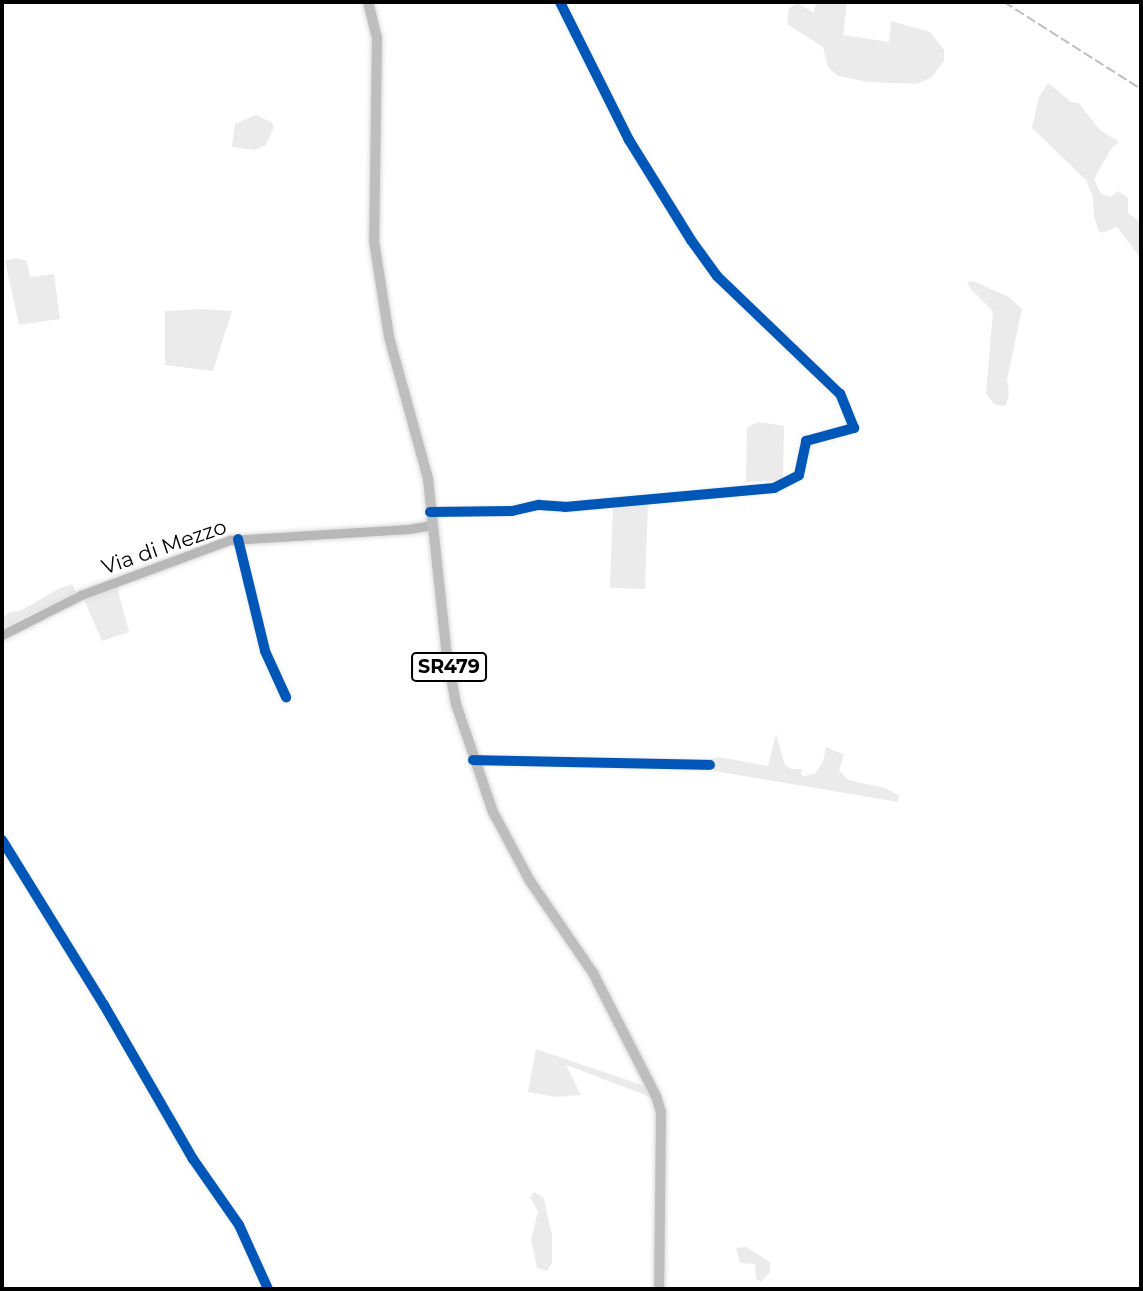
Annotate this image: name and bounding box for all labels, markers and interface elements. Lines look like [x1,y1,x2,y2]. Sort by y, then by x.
street label: Via di Mezzo [98,514,230,580]
road number: SR479 [410,652,488,682]

